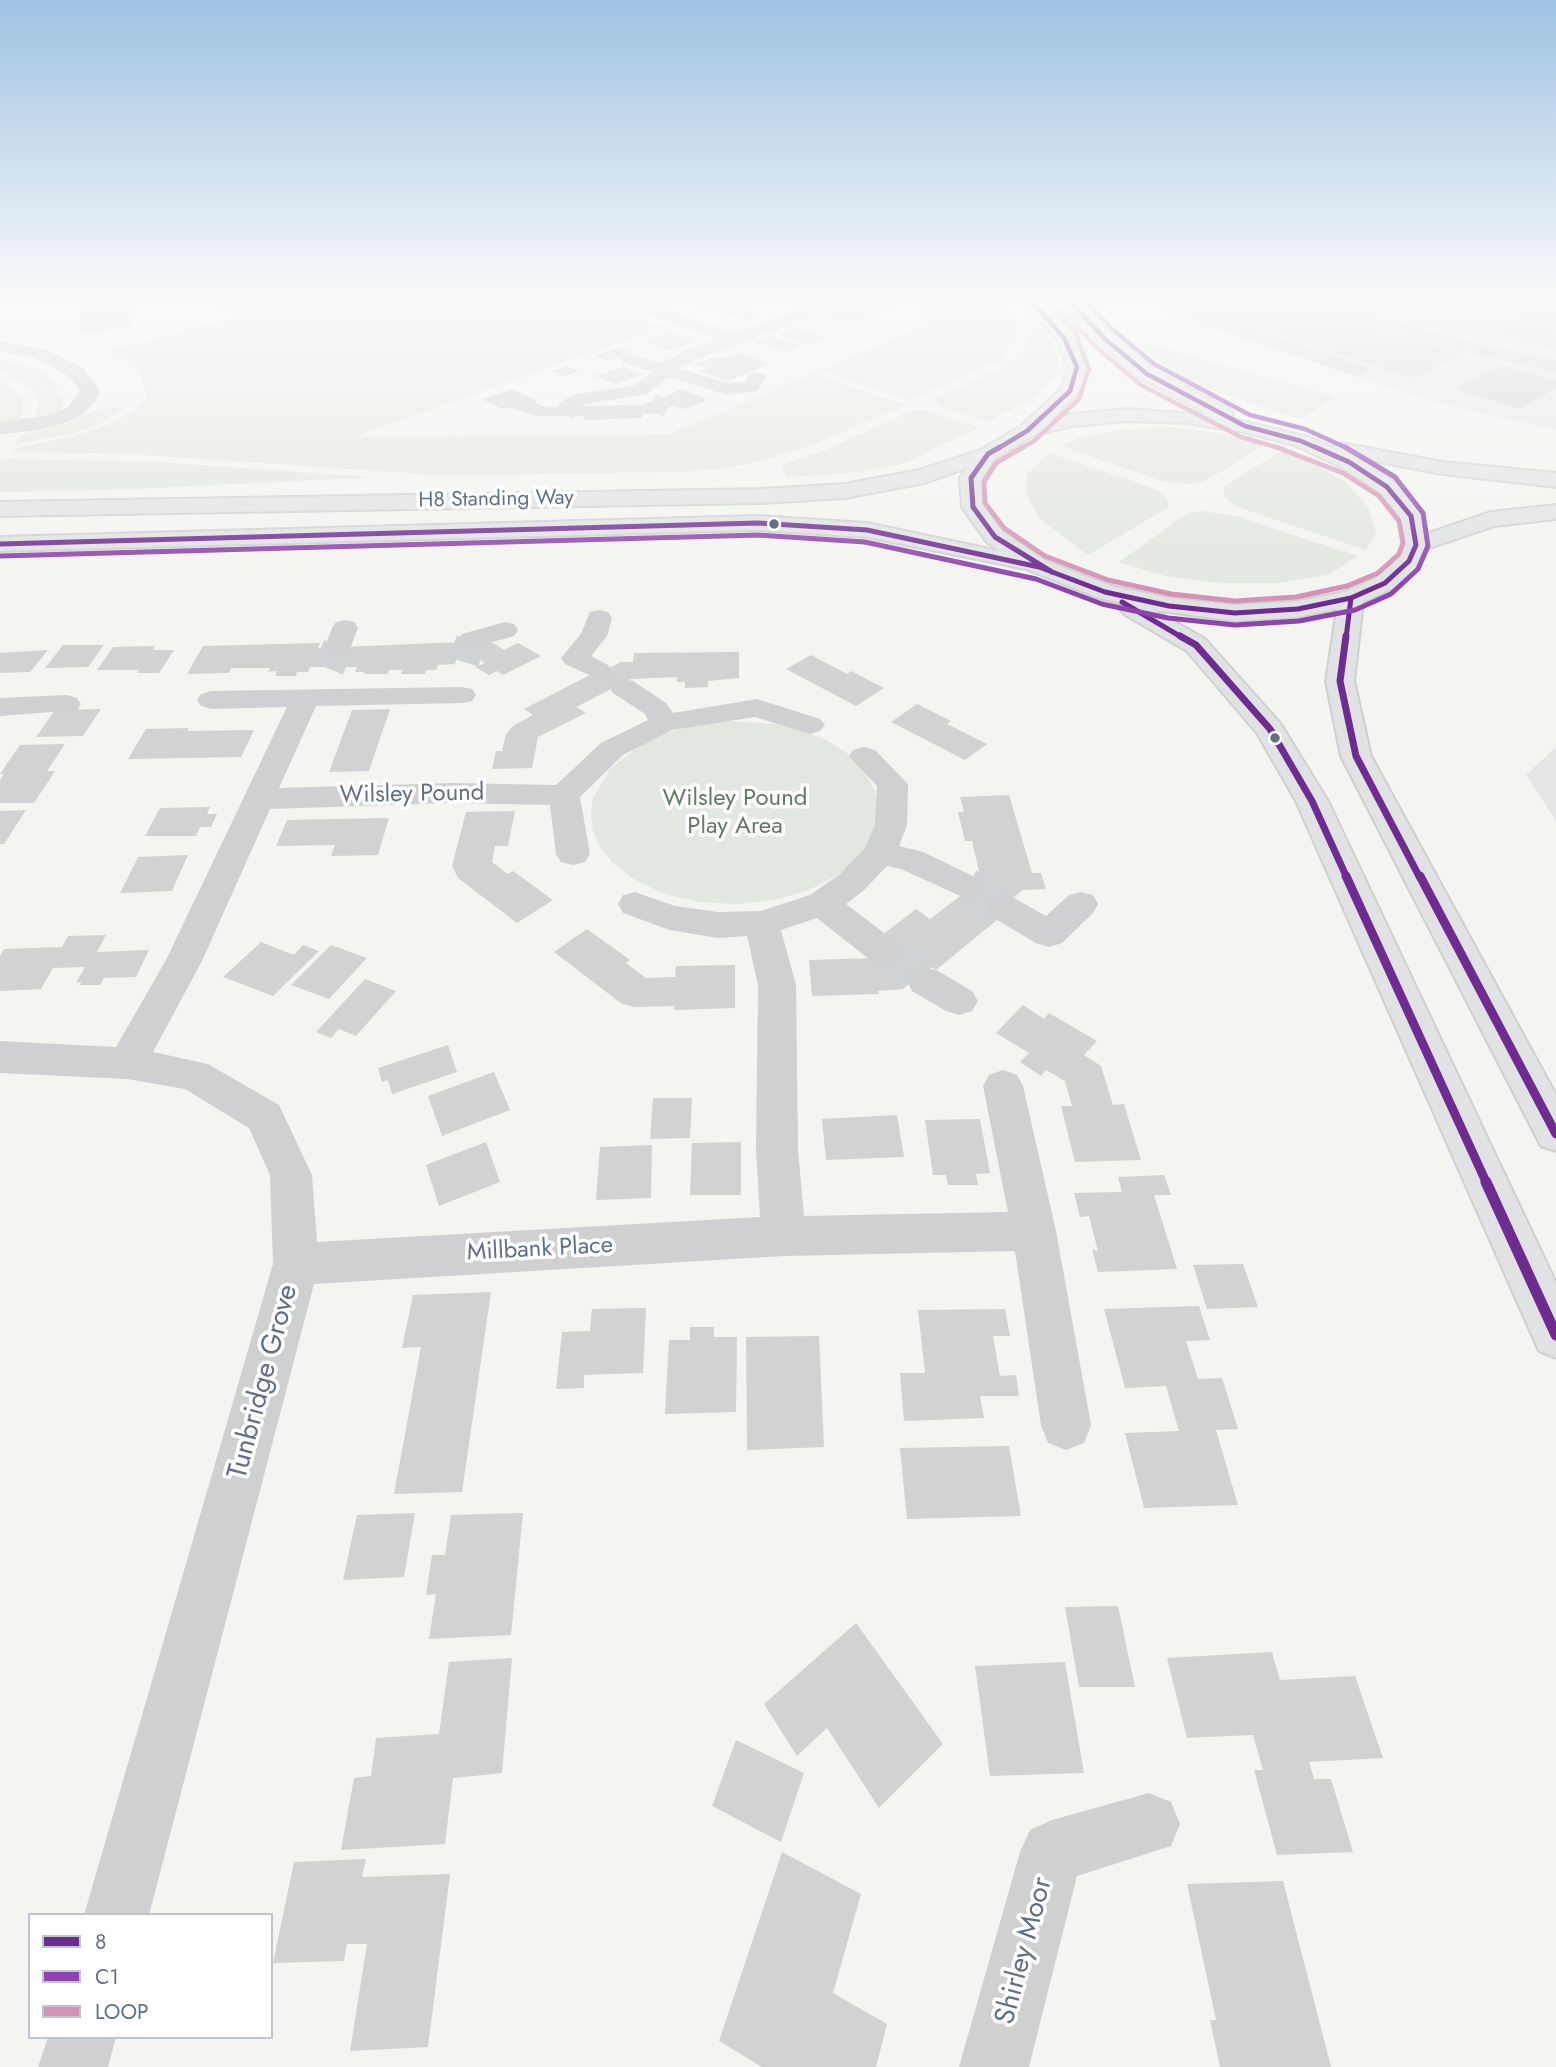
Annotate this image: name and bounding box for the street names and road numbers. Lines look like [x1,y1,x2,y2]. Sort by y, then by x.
street label: H8 Standing Way [418,486,574,514]
street label: Wilsley Pound [339,779,485,811]
street label: Millbank Place [466,1232,614,1268]
street label: Tunbridge Grove [222,1281,306,1483]
street label: Shirley Moor [989,1874,1061,2028]

